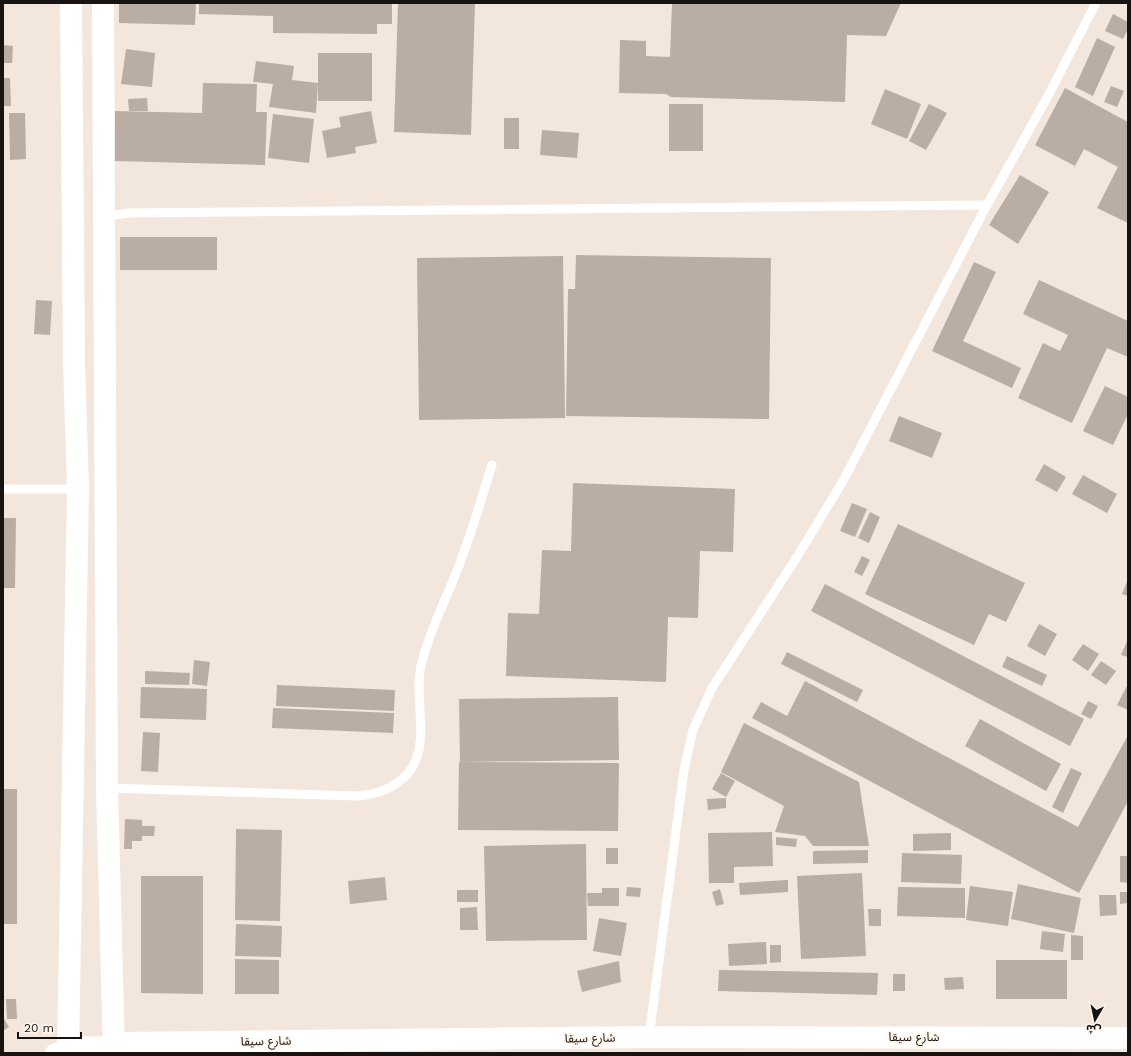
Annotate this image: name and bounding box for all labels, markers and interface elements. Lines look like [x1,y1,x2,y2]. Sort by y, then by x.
north arrow [1075,1000,1115,1040]
scale bar [18,1014,81,1040]
text: 20 m [24,1021,54,1035]
text: ش [1085,1022,1102,1037]
street label: شارع سيقا [889,1030,939,1046]
street label: شارع سيقا [564,1031,616,1047]
street label: شارع سيقا [240,1034,292,1050]

